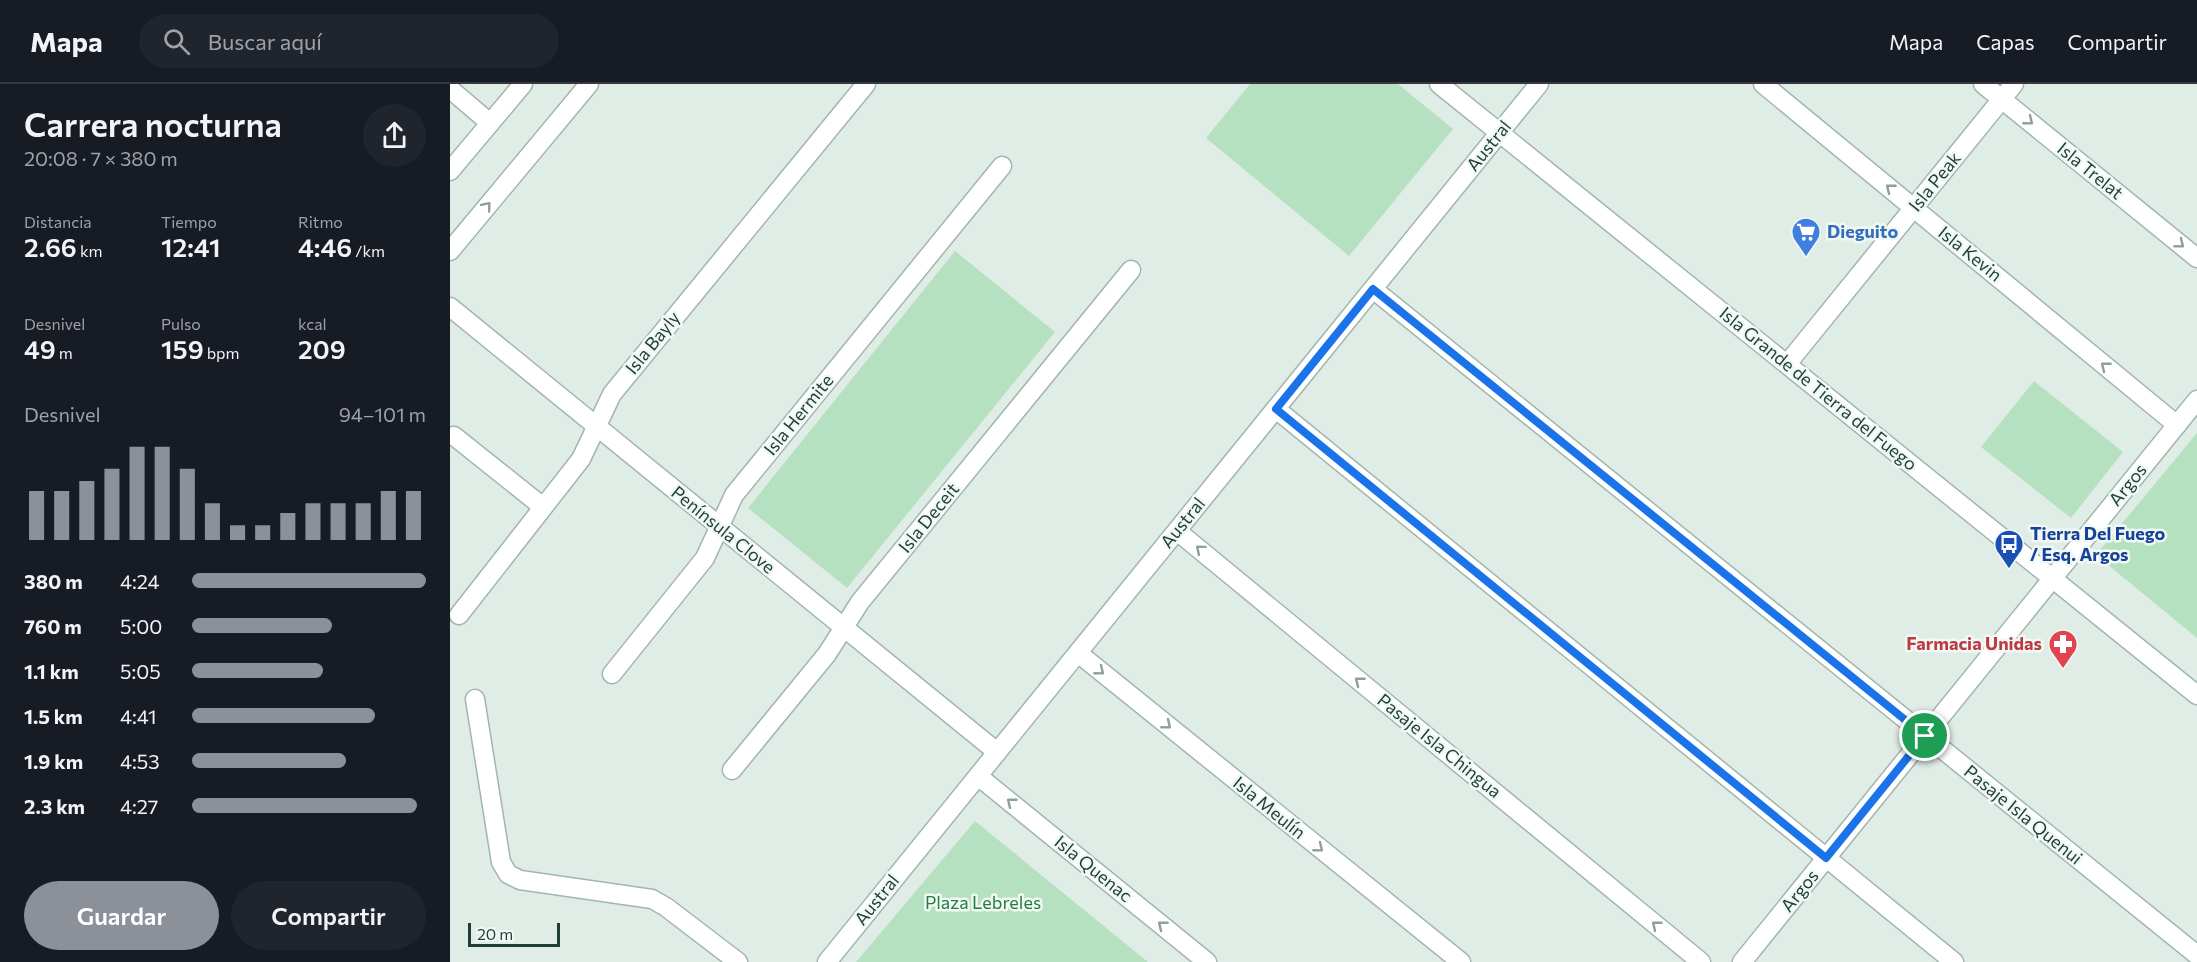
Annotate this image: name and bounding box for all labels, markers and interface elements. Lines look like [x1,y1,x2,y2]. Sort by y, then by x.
search box [139,14,559,68]
text: Mapa [30,24,103,58]
icon: search [160,25,193,58]
text: Buscar aquí [208,28,322,55]
text: Mapa [1889,29,1943,54]
text: Capas [1976,29,2035,54]
text: Compartir [2068,29,2167,54]
text: Carrera nocturna [24,103,282,144]
button: share [363,104,426,167]
one-way arrow [2022,114,2033,125]
street label: Austral [1461,116,1515,175]
street label: Isla Trelat [2053,137,2128,203]
text: 20:08 · 7 × 380 m [24,146,178,170]
street label: Isla Peak [1904,147,1965,216]
one-way arrow [1886,185,1897,196]
one-way arrow [480,202,491,213]
text: Distancia [24,212,92,231]
text: Tiempo [161,212,217,231]
text: Ritmo [298,212,343,231]
supermarket icon: Dieguito [1790,216,1822,258]
place label: Dieguito [1827,220,1898,242]
street label: Isla Kevin [1934,221,2007,286]
text: 2.66 [24,231,77,262]
text: 12:41 [161,231,220,262]
text: 4:46 [298,231,352,262]
one-way arrow [2173,237,2184,248]
text: km [77,241,103,260]
text: /km [352,241,385,260]
street label: Isla Grande de Tierra del Fuego [1715,302,1922,475]
street label: Isla Bayly [620,306,684,378]
text: Desnivel [24,314,85,333]
text: Pulso [161,314,201,333]
text: kcal [298,314,327,333]
text: 49 [24,333,56,364]
text: 159 [161,333,204,364]
text: 209 [298,333,346,364]
text: m [56,343,73,362]
text: bpm [204,343,240,362]
one-way arrow [2101,362,2112,373]
street label: Isla Hermite [759,369,838,459]
text: Desnivel [24,402,101,426]
text: 94–101 m [339,402,426,426]
street label: Argos [2104,459,2151,510]
street label: Isla Deceit [893,478,963,557]
street label: Península Clove [667,481,780,578]
street label: Austral [1155,493,1209,552]
place label: Tierra Del Fuego / Esq. Argos [2030,522,2165,565]
bus stop icon: Tierra Del Fuego / Esq. Argos [1993,528,2025,570]
one-way arrow [1196,546,1207,557]
text: 380 m [24,569,83,593]
text: 4:24 [120,569,159,593]
text: 760 m [24,614,82,638]
text: 5:00 [120,614,162,638]
pharmacy icon: Farmacia Unidas [2047,628,2079,670]
place label: Farmacia Unidas [1906,632,2042,654]
text: 1.1 km [24,659,79,683]
text: 5:05 [120,659,161,683]
one-way arrow [1093,664,1104,675]
one-way arrow [1355,677,1366,688]
street label: Pasaje Isla Chingua [1373,688,1506,802]
text: 1.5 km [24,704,83,728]
text: 4:41 [120,704,157,728]
pin [1899,710,1950,761]
one-way arrow [1160,718,1171,729]
icon: arrive [1908,719,1941,752]
text: 1.9 km [24,749,83,773]
text: 4:53 [120,749,160,773]
street label: Pasaje Isla Quenui [1960,760,2087,869]
street label: Isla Meulín [1229,771,1310,843]
text: 2.3 km [24,794,85,818]
text: 4:27 [120,794,158,818]
one-way arrow [1006,799,1017,810]
street label: Isla Quenac [1050,830,1137,906]
one-way arrow [1312,840,1323,851]
street label: Argos [1776,865,1823,916]
street label: Austral [849,870,903,929]
button: Guardar [24,881,219,950]
button: Compartir [231,881,426,950]
park label: Plaza Lebreles [925,891,1041,913]
scale bar [468,920,560,948]
one-way arrow [1158,921,1169,932]
one-way arrow [1652,921,1663,932]
text: 20 m [477,924,513,943]

